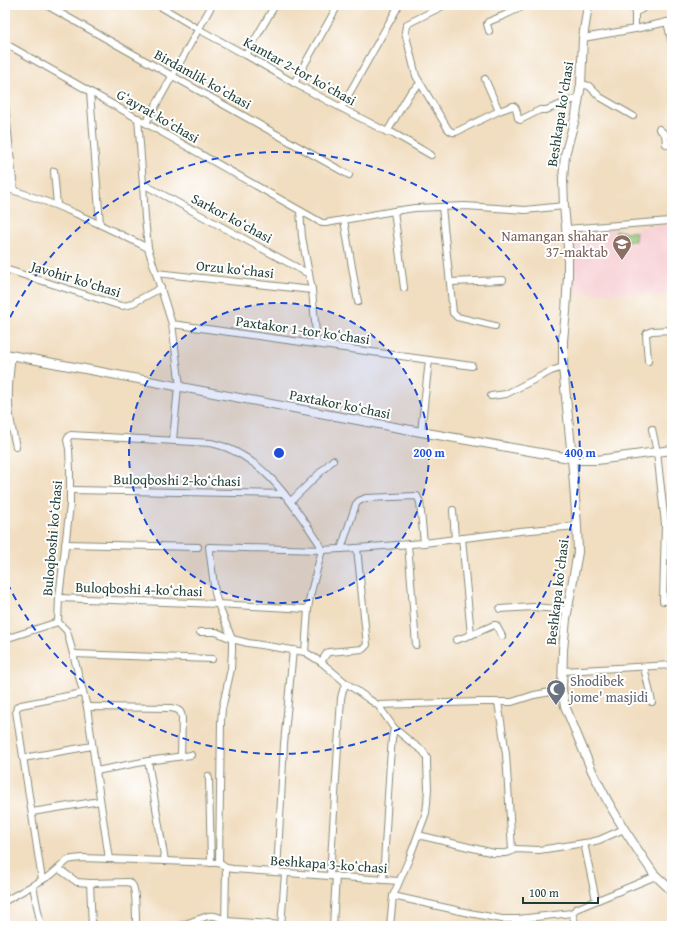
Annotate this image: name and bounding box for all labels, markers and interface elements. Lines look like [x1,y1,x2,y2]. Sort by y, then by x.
street label: Kamtar 2-tor koʻchasi [240,32,360,110]
street label: Birdamlik koʻchasi [151,44,255,114]
street label: Beshkapa ko'chasi [542,60,578,168]
street label: Gʻayrat koʻchasi [113,84,203,148]
street label: Sarkor koʻchasi [188,188,276,248]
place label: Namangan shahar 37-maktab [502,226,608,262]
school or university icon: Namangan shahar 37-maktab [611,233,633,261]
street label: Javohir ko'chasi [27,255,123,302]
street label: Orzu koʻchasi [195,255,275,283]
street label: Paxtakor 1-tor koʻchasi [235,311,371,349]
street label: Paxtakor koʻchasi [288,384,392,424]
text: 200 m [413,444,446,461]
text: 400 m [564,444,597,461]
centre of rings [272,446,286,460]
street label: Buloqboshi 2-koʻchasi [113,469,241,491]
street label: Buloqboshi koʻchasi [37,479,67,597]
street label: Beshkapa ko'chasi [541,538,573,646]
street label: Buloqboshi 4-koʻchasi [75,577,203,601]
place label: Shodibek jome' masjidi [568,671,648,707]
mosque icon: Shodibek jome' masjidi [545,678,567,706]
street label: Beshkapa 3-koʻchasi [270,850,388,878]
scale bar [523,879,598,905]
text: 100 m [529,884,559,901]

